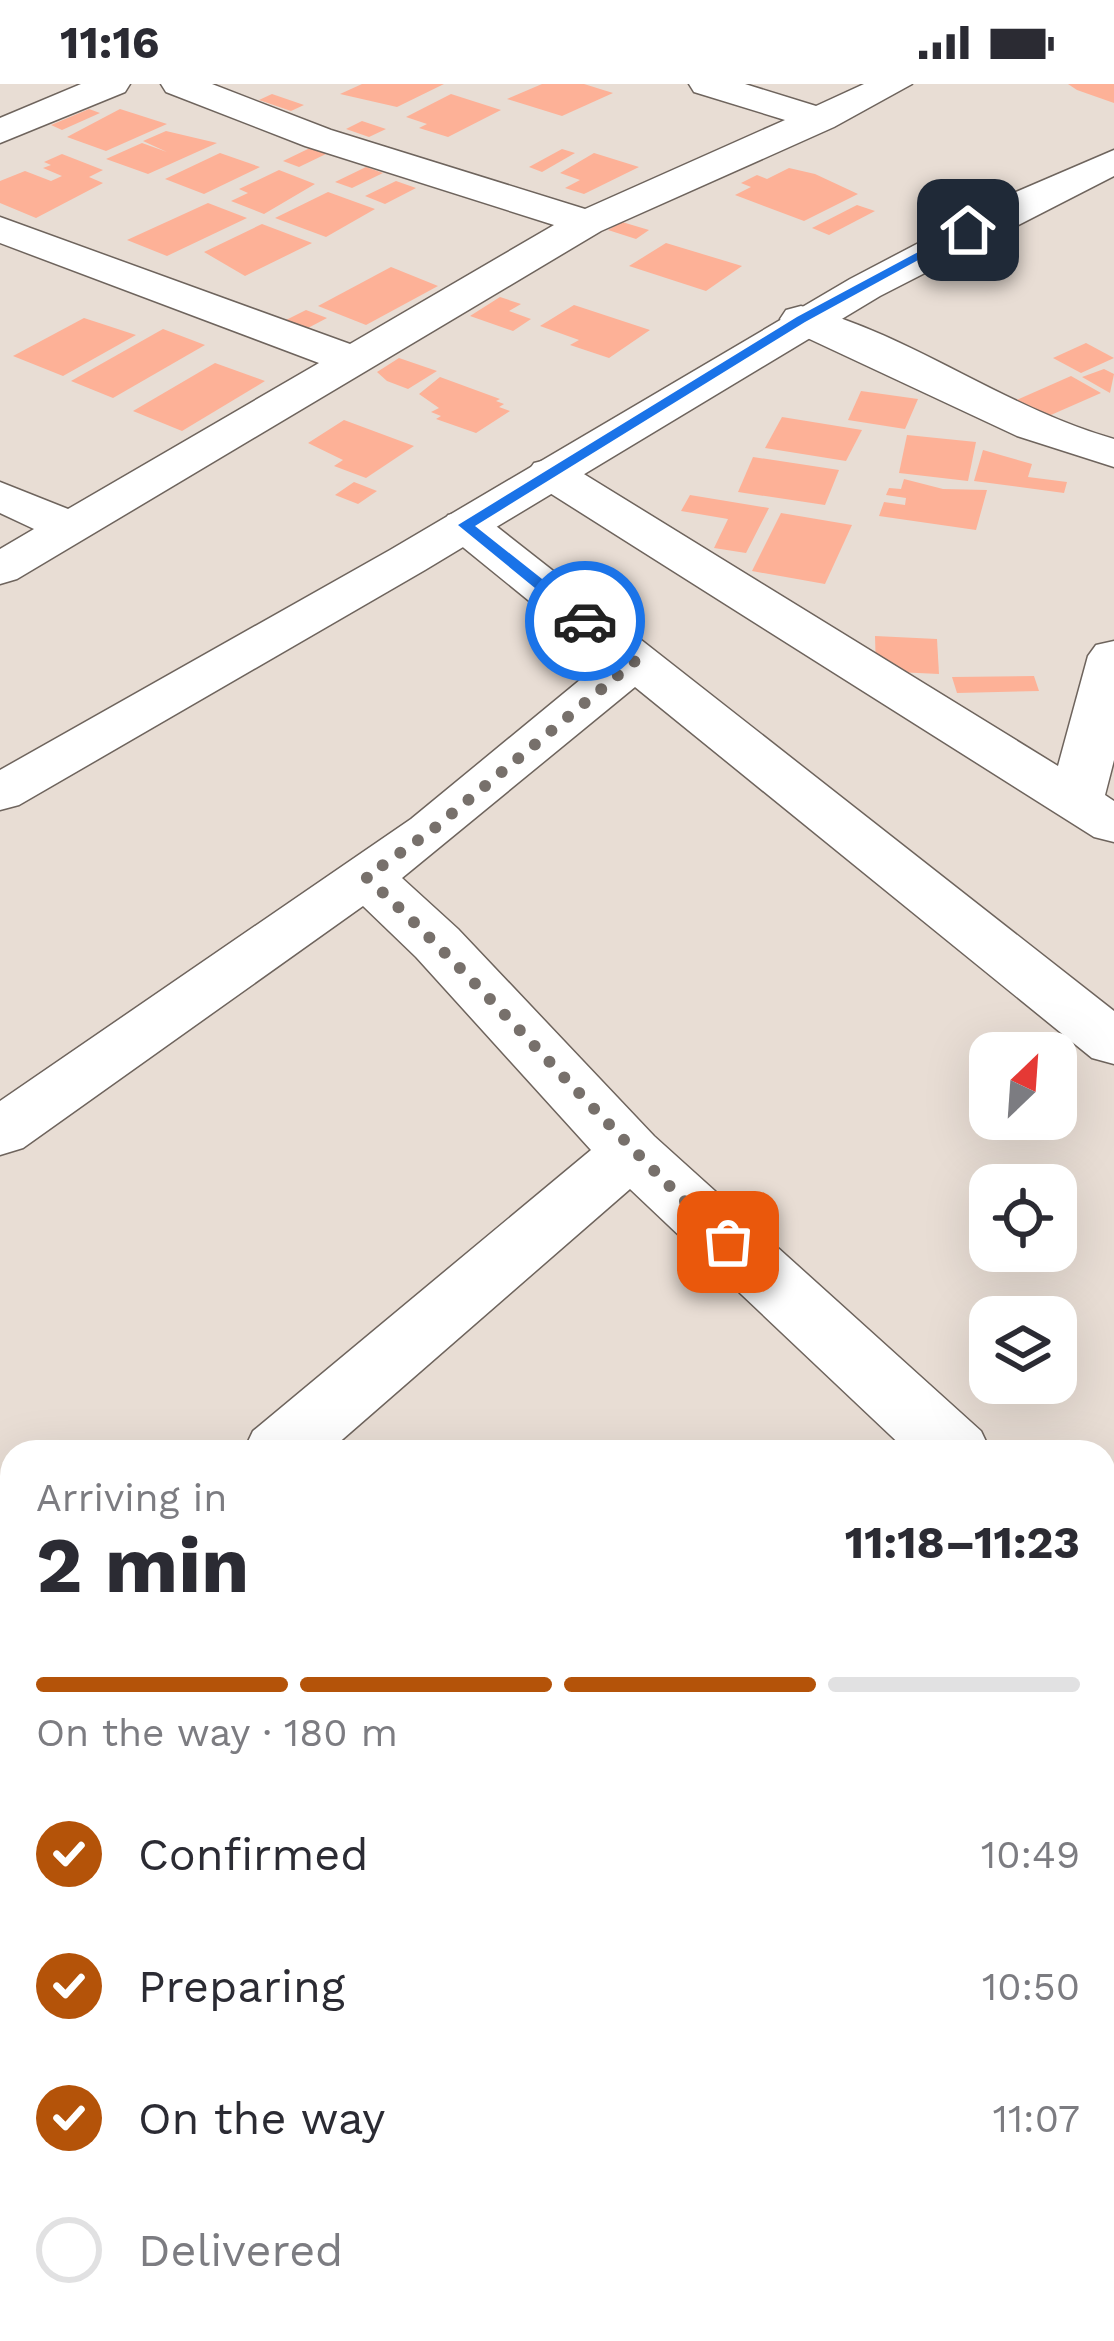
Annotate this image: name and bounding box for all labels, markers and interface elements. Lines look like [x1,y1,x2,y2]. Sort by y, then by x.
text: 11:16 [60,16,160,69]
pin [917,179,1019,281]
icon: home [935,197,1001,263]
courier [525,561,645,681]
icon: car [552,588,618,654]
north arrow [969,1032,1077,1140]
map controls [969,1032,1077,1404]
button: locate [969,1164,1077,1272]
pin [677,1191,779,1293]
icon: bag [695,1209,761,1275]
button: layers [969,1296,1077,1404]
text: Arriving in [36,1475,227,1520]
text: 11:18–11:23 [845,1516,1080,1569]
text: 2 min [36,1519,249,1611]
text: On the way · 180 m [36,1710,398,1755]
icon: check [36,1821,102,1887]
text: Confirmed [138,1828,369,1881]
text: 10:49 [981,1832,1080,1877]
icon: check [36,1953,102,2019]
text: Preparing [138,1960,345,2013]
text: 10:50 [982,1964,1080,2009]
icon: check [36,2085,102,2151]
text: On the way [138,2092,385,2145]
text: 11:07 [993,2096,1080,2141]
text: Delivered [138,2224,343,2277]

